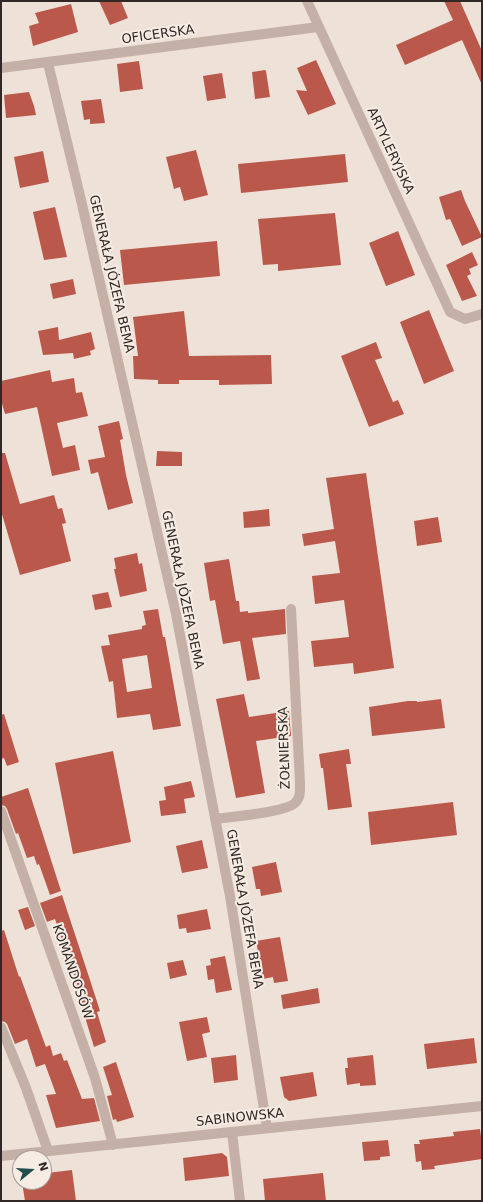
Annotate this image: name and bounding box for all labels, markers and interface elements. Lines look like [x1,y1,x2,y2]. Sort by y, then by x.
street label: OFICERSKA [121,22,195,48]
street label: ARTYLERYJSKA [363,105,417,197]
street label: GENERAŁA JÓZEFA BEMA [85,193,137,355]
street label: GENERAŁA JÓZEFA BEMA [158,509,206,671]
street label: ŻOŁNIERSKA [276,706,294,790]
street label: GENERAŁA JÓZEFA BEMA [222,828,266,990]
street label: KOMANDOSÓW [48,922,96,1022]
street label: SABINOWSKA [195,1106,285,1130]
north arrow [12,1150,52,1190]
text: N [35,1160,51,1173]

